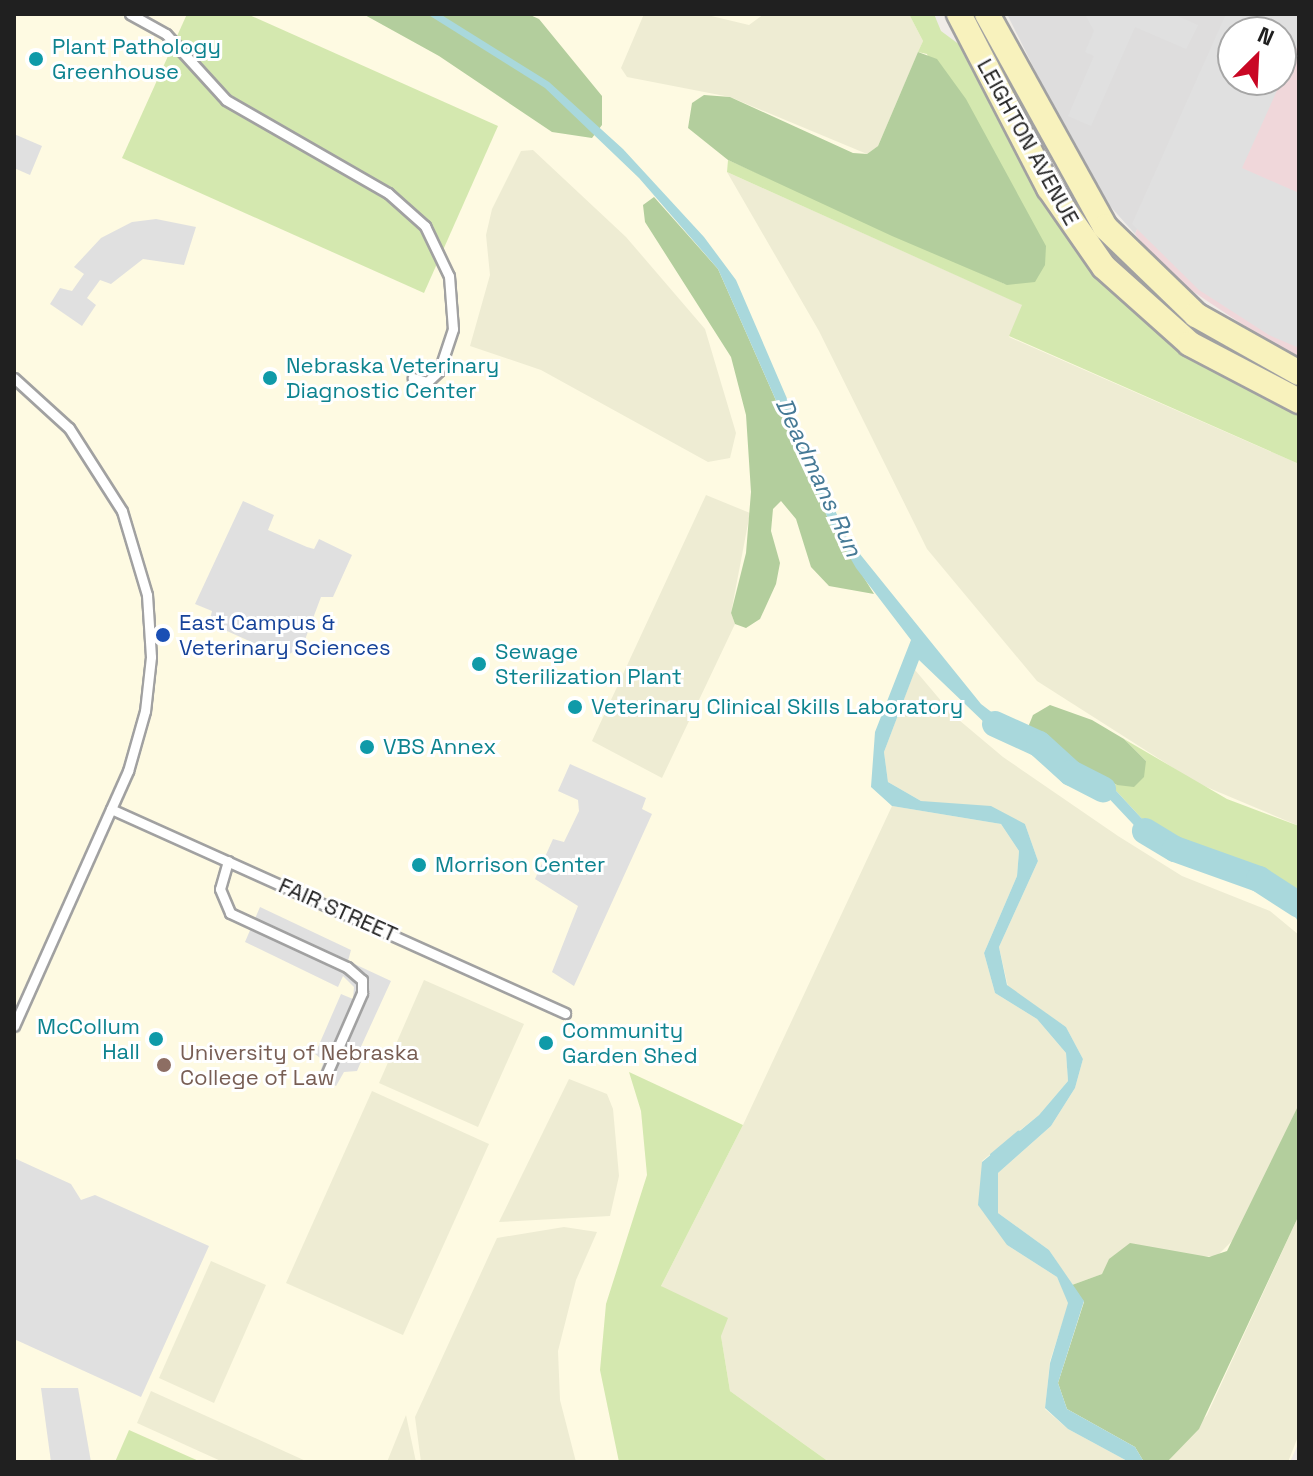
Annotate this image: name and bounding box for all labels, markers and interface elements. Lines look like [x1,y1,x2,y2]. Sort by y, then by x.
north arrow [1217,16,1297,96]
text: N [1254,20,1278,52]
place label: Plant Pathology Greenhouse [52,33,221,84]
marker: Plant Pathology Greenhouse [27,50,45,68]
street label: LEIGHTON AVENUE [971,54,1085,230]
place label: Nebraska Veterinary Diagnostic Center [286,352,499,404]
marker: Nebraska Veterinary Diagnostic Center [261,369,279,387]
water label: Deadmans Run [770,393,868,561]
place label: East Campus & Veterinary Sciences [179,609,391,660]
marker: East Campus & Veterinary Sciences [154,626,172,644]
place label: Sewage Sterilization Plant [495,638,682,690]
marker: Sewage Sterilization Plant [470,655,488,673]
place label: Veterinary Clinical Skills Laboratory [591,694,963,720]
marker: Veterinary Clinical Skills Laboratory [566,698,584,716]
place label: VBS Annex [383,734,496,760]
marker: VBS Annex [358,738,376,756]
place label: Morrison Center [435,852,605,878]
marker: Morrison Center [410,856,428,874]
street label: FAIR STREET [275,872,401,948]
place label: McCollum Hall [37,1013,140,1064]
place label: Community Garden Shed [562,1017,698,1068]
marker: McCollum Hall [147,1030,165,1048]
marker: Community Garden Shed [537,1034,555,1052]
place label: University of Nebraska College of Law [180,1039,419,1090]
marker: University of Nebraska College of Law [155,1056,173,1074]

